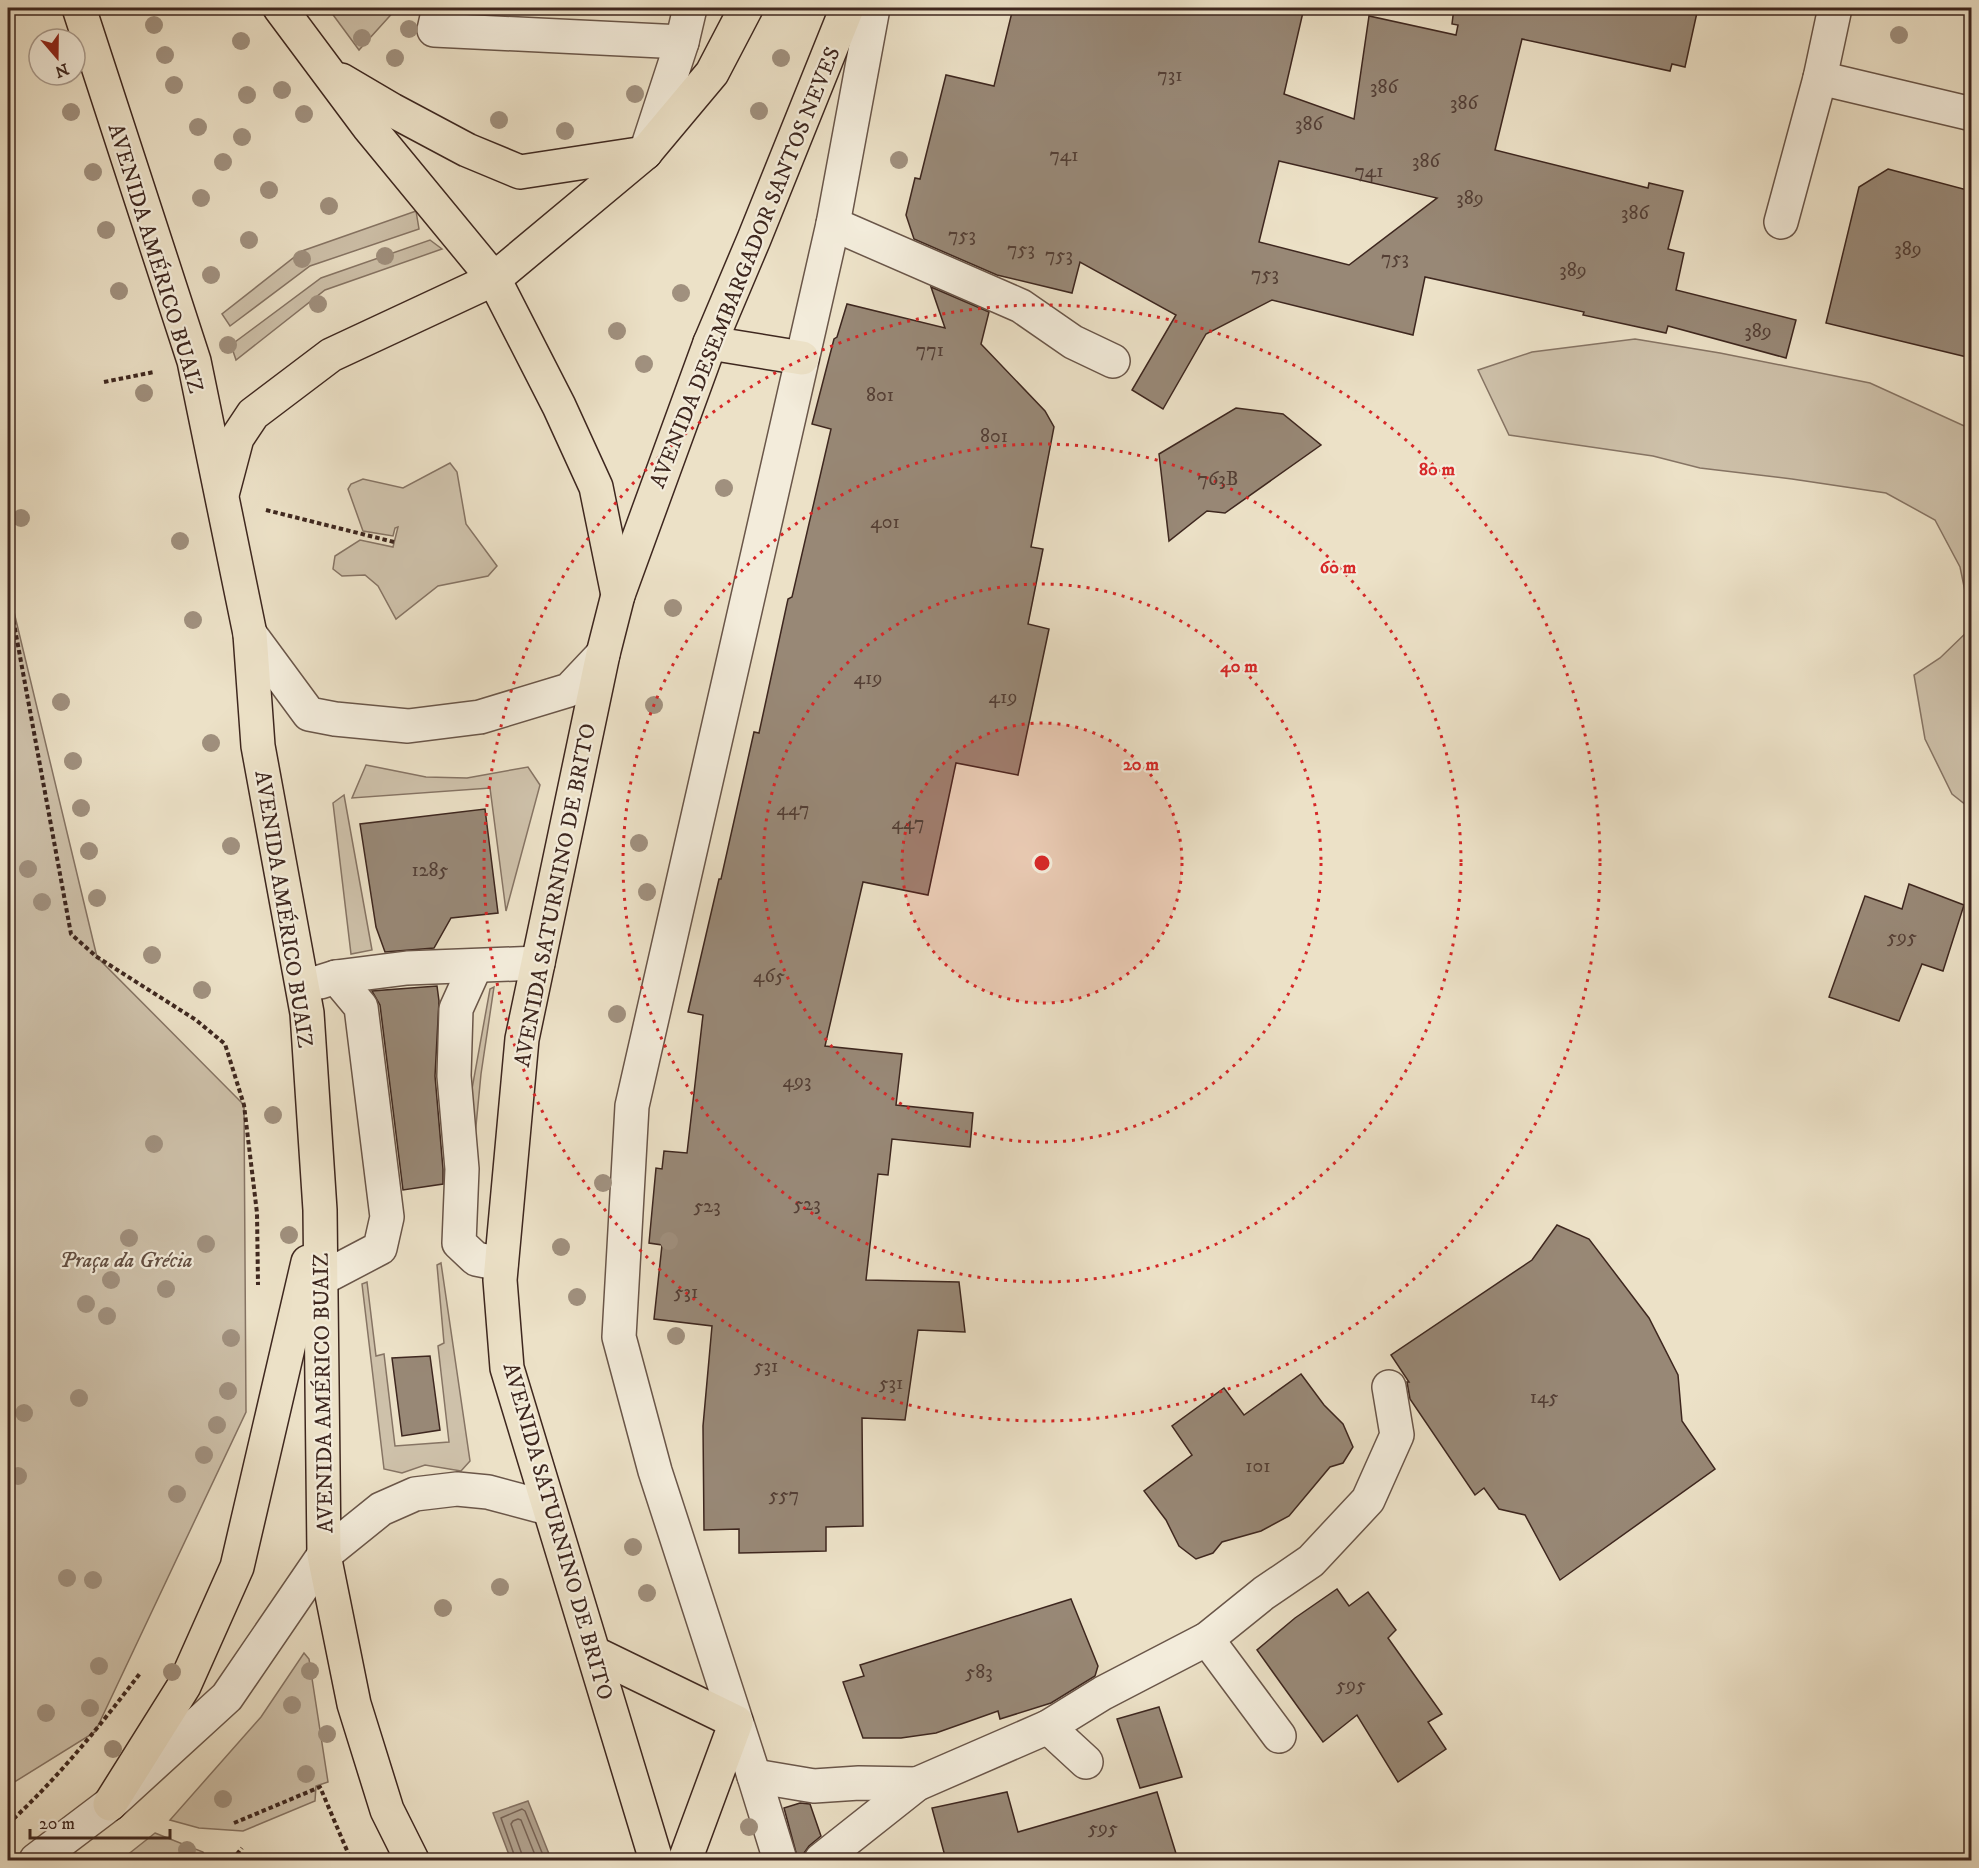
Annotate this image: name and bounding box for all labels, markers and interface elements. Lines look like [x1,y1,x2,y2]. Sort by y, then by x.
north arrow [27,27,87,87]
street label: AVENIDA DESEMBARGADOR SANTOS NEVES [644,43,847,492]
text: N [52,59,71,82]
house number: 731 [1157,63,1183,88]
house number: 386 [1370,75,1399,100]
house number: 386 [1450,91,1479,116]
house number: 386 [1295,112,1324,137]
street label: AVENIDA AMÉRICO BUAIZ [102,120,209,396]
house number: 741 [1049,143,1079,168]
house number: 386 [1412,149,1441,174]
house number: 741 [1354,159,1384,184]
house number: 389 [1456,186,1484,211]
house number: 386 [1621,201,1650,226]
house number: 753 [948,223,976,248]
house number: 753 [1007,237,1035,262]
house number: 389 [1894,237,1922,262]
house number: 753 [1045,243,1073,268]
house number: 753 [1381,246,1409,271]
house number: 389 [1559,258,1587,283]
house number: 753 [1251,262,1279,287]
house number: 389 [1744,319,1772,344]
house number: 771 [916,338,944,363]
house number: 801 [866,383,894,408]
house number: 801 [980,424,1008,449]
text: 80 m [1419,459,1456,481]
house number: 763B [1198,467,1239,492]
house number: 401 [870,510,900,535]
text: 60 m [1320,557,1357,579]
text: 40 m [1219,656,1258,678]
house number: 419 [854,666,882,691]
house number: 419 [989,685,1017,710]
street label: AVENIDA SATURNINO DE BRITO [509,721,602,1069]
text: 20 m [1123,754,1159,776]
street label: AVENIDA AMÉRICO BUAIZ [248,769,319,1050]
house number: 447 [777,797,809,822]
house number: 447 [892,811,924,836]
centre of rings [1032,853,1052,873]
house number: 1285 [411,858,449,883]
house number: 595 [1887,925,1917,950]
house number: 465 [753,964,785,989]
house number: 493 [783,1069,811,1094]
house number: 523 [793,1192,821,1217]
house number: 523 [693,1194,721,1219]
park label: Praça da Grécia [59,1247,193,1274]
street label: AVENIDA AMÉRICO BUAIZ [308,1253,339,1533]
house number: 531 [674,1280,698,1305]
house number: 531 [754,1354,778,1379]
street label: AVENIDA SATURNINO DE BRITO [496,1360,619,1703]
house number: 531 [879,1371,903,1396]
house number: 145 [1530,1385,1558,1410]
house number: 101 [1245,1454,1271,1479]
house number: 557 [769,1483,799,1508]
house number: 583 [965,1660,993,1685]
house number: 595 [1336,1673,1366,1698]
scale bar [30,1802,170,1840]
text: 20 m [39,1813,75,1835]
house number: 595 [1088,1816,1118,1841]

